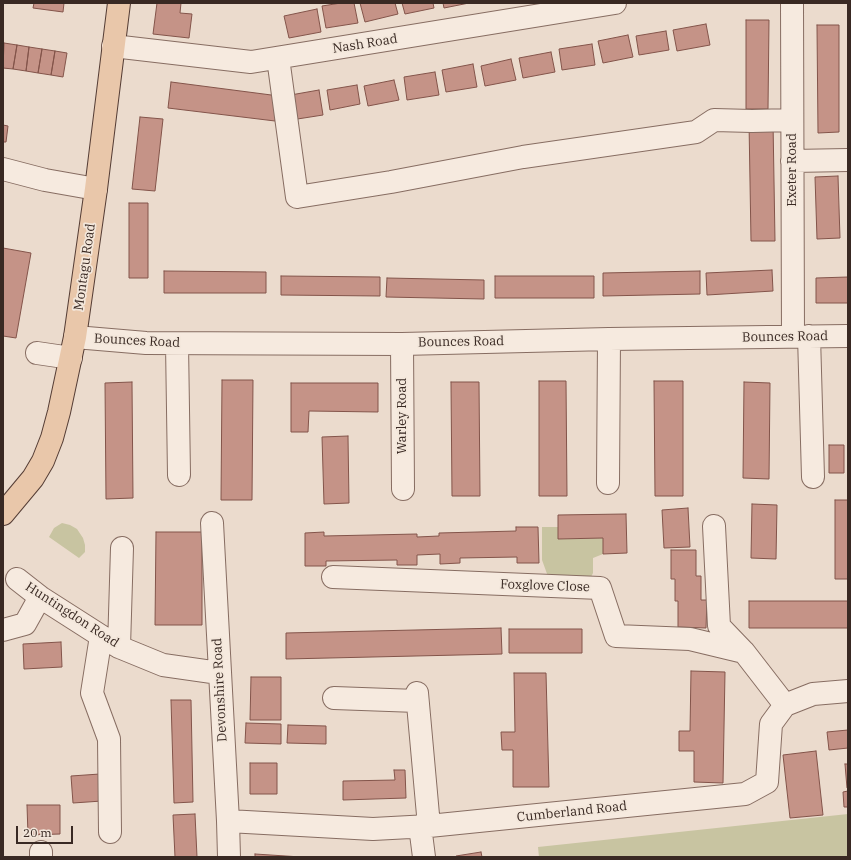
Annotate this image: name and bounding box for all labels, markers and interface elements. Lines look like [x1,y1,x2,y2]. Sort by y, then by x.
street label: Nash Road [331,31,399,57]
street label: Exeter Road [784,133,800,207]
street label: Montagu Road [71,222,99,312]
street label: Bounces Road [742,328,828,346]
street label: Bounces Road [93,331,181,351]
street label: Bounces Road [418,333,504,351]
street label: Warley Road [394,378,410,454]
street label: Foxglove Close [500,577,590,595]
street label: Huntingdon Road [22,579,122,651]
street label: Devonshire Road [209,638,231,742]
street label: Cumberland Road [516,798,628,826]
scale bar [18,818,75,844]
text: 20 m [23,825,52,840]

